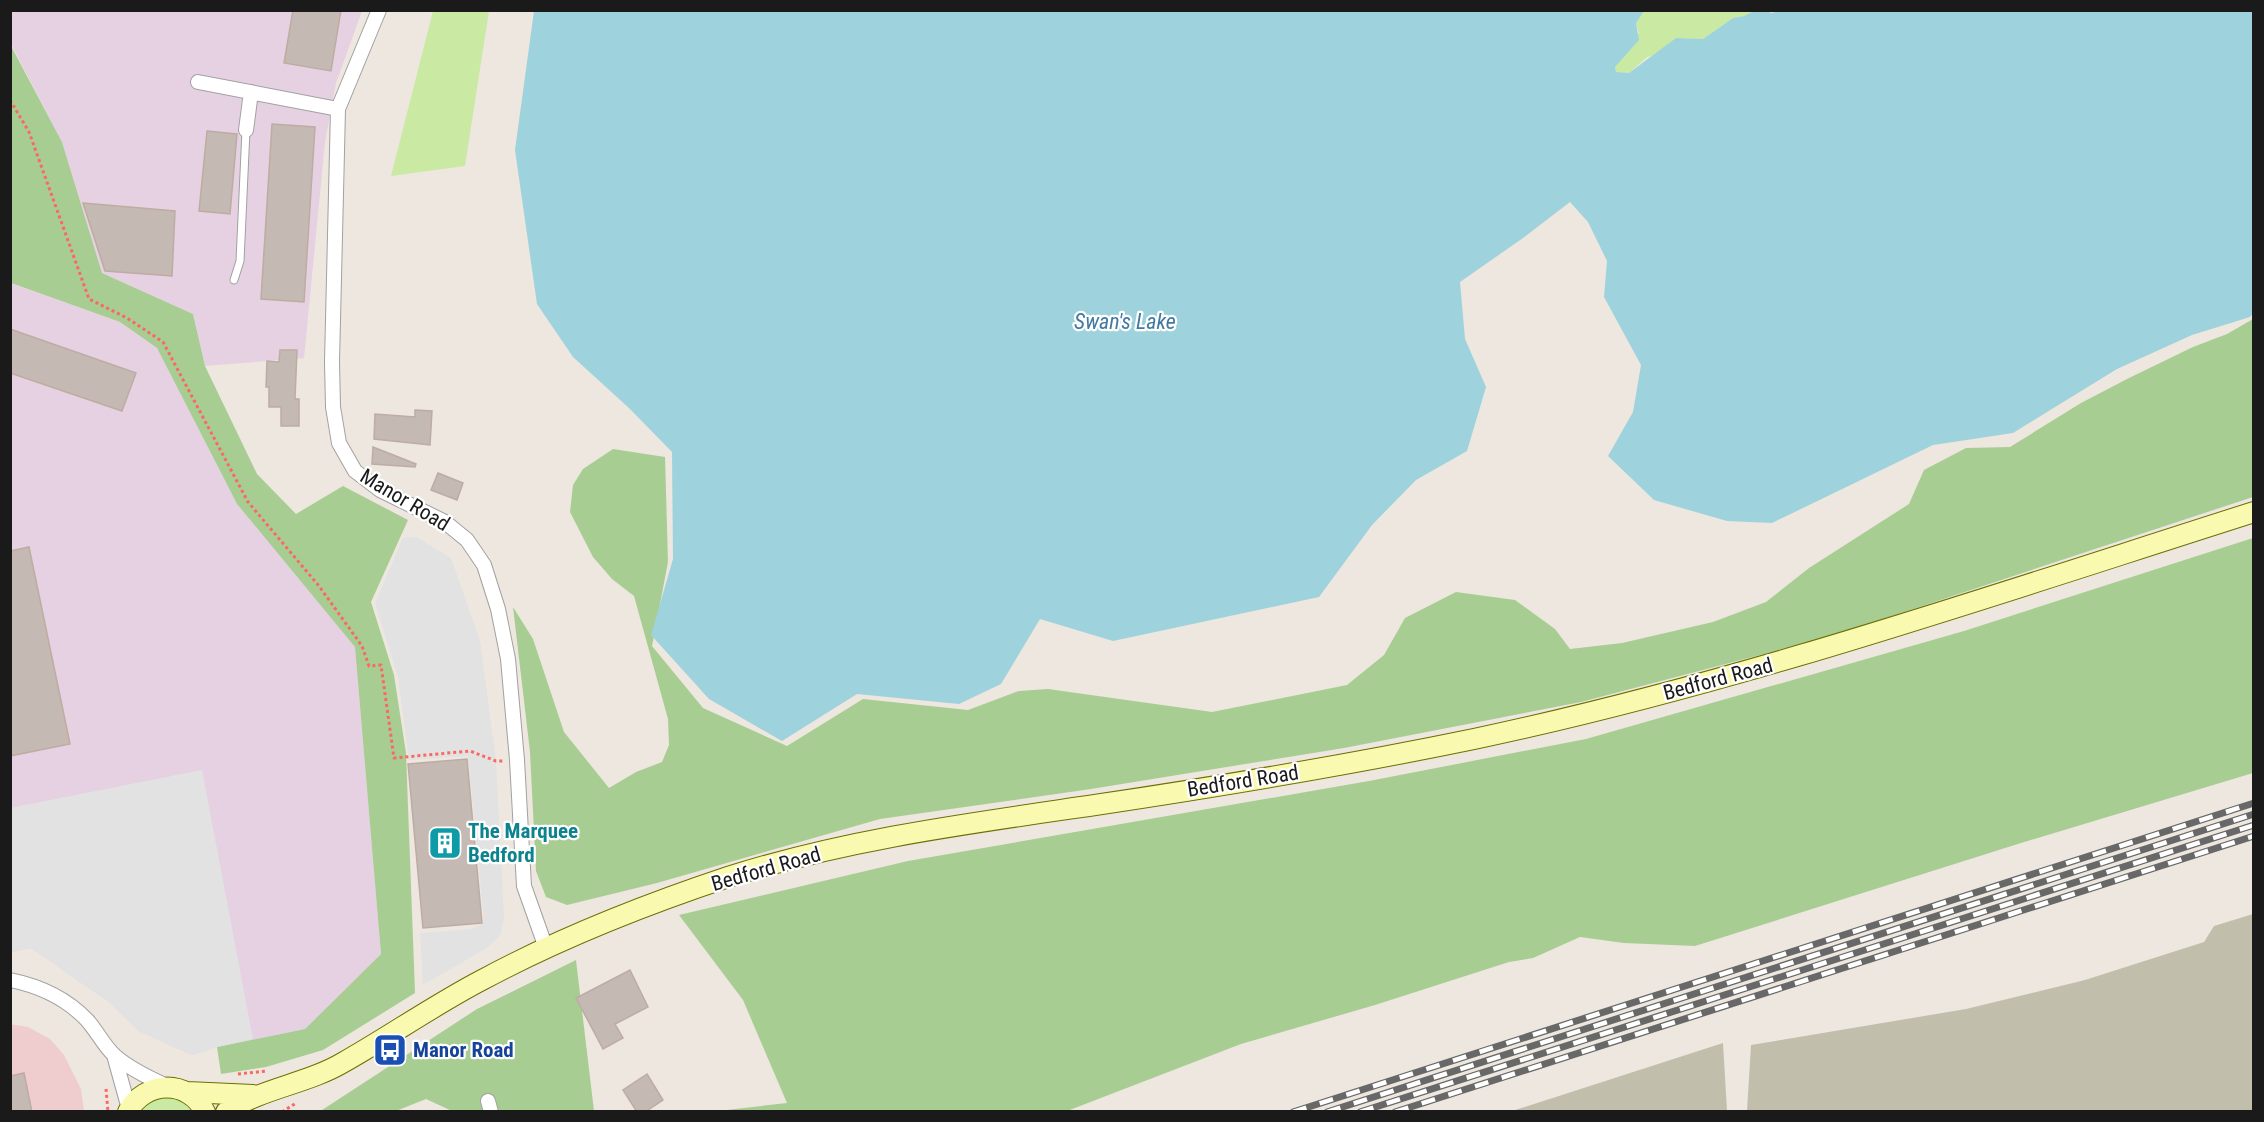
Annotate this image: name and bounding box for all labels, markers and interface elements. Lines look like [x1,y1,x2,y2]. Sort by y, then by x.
water label: Swan's Lake [1074,309,1176,334]
street label: Manor Road [356,464,454,536]
street label: Bedford Road [1661,653,1775,705]
street label: Bedford Road [1186,760,1300,802]
place label: The Marquee Bedford [468,819,578,867]
building icon: The Marquee Bedford [427,825,463,861]
street label: Bedford Road [709,842,823,896]
bus stop icon: Manor Road [372,1032,408,1068]
place label: Manor Road [413,1038,514,1062]

